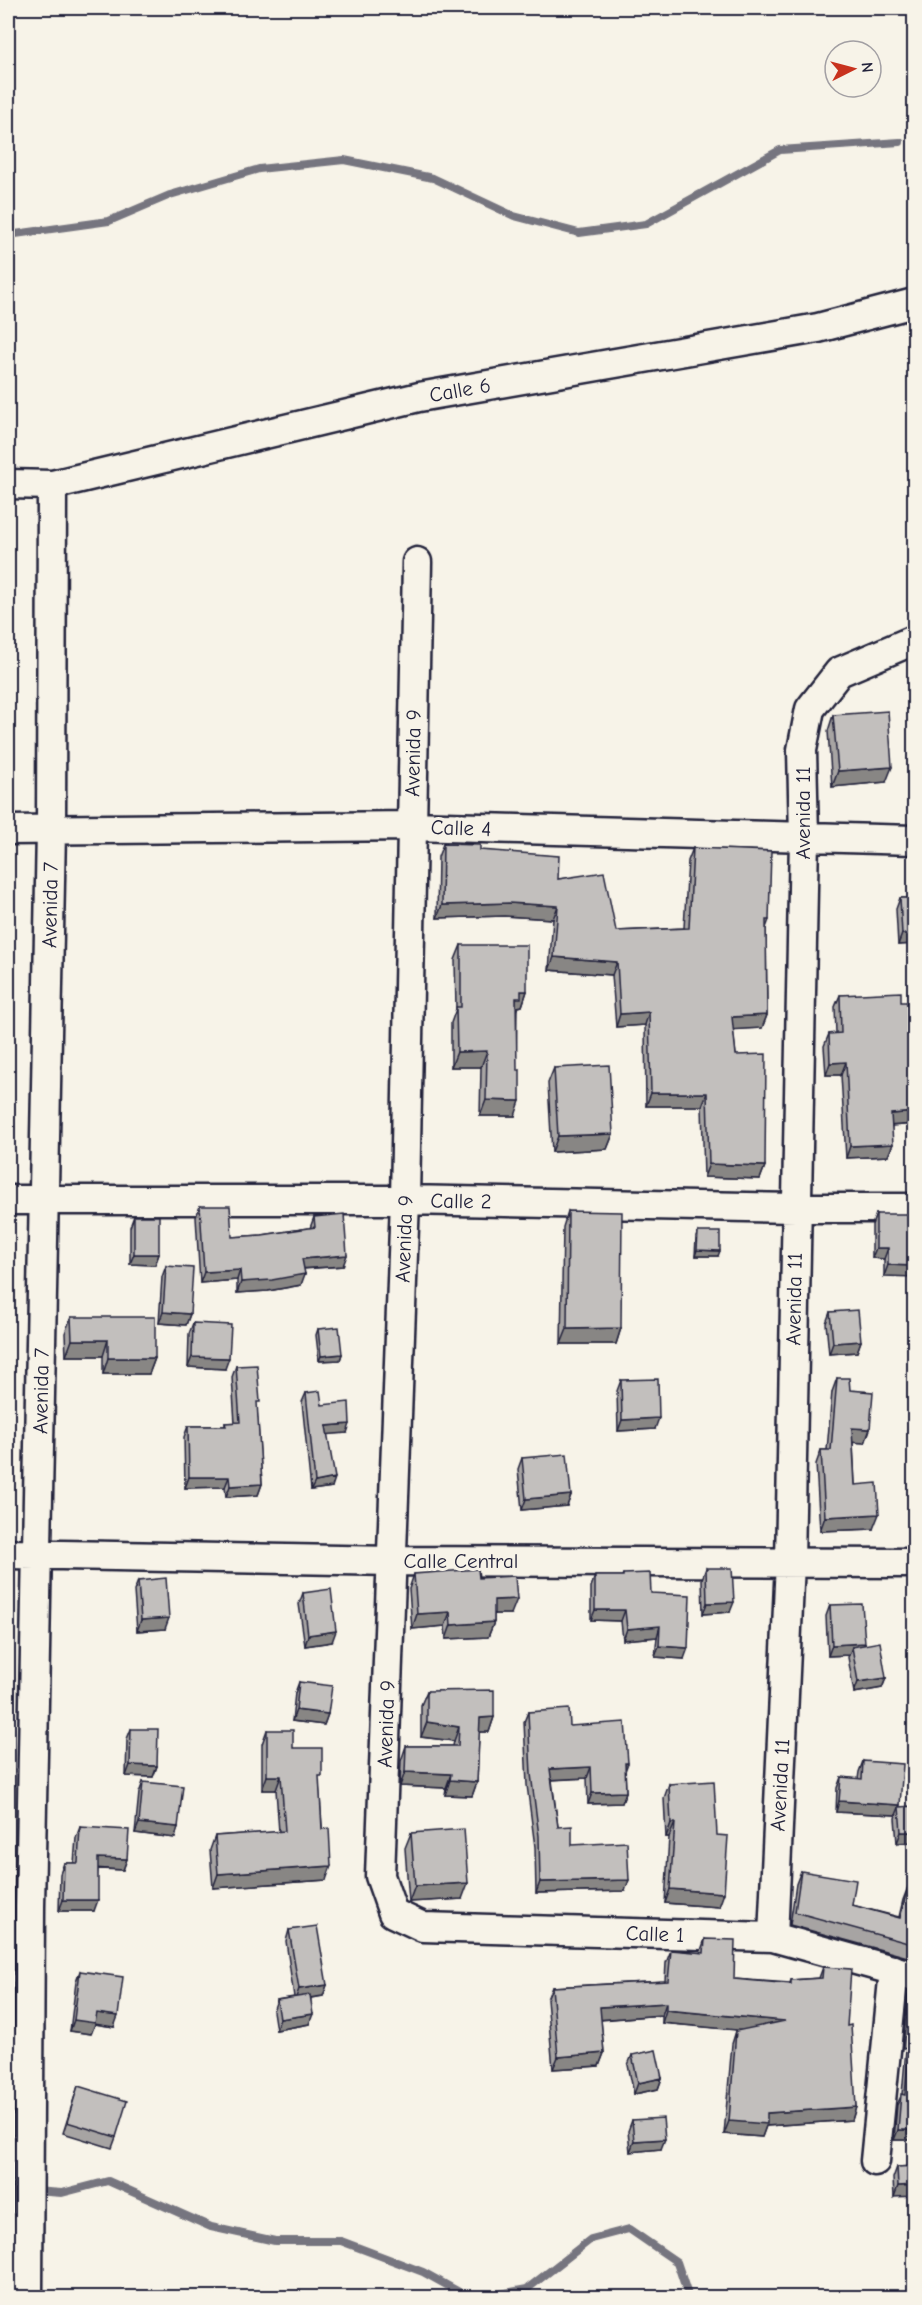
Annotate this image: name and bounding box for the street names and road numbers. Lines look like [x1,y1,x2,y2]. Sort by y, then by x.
street label: Calle 6 [427,373,493,407]
street label: Avenida 9 [400,709,426,797]
street label: Avenida 11 [791,766,815,860]
street label: Calle 4 [430,815,492,841]
street label: Avenida 7 [37,862,63,948]
street label: Calle 2 [430,1188,492,1214]
street label: Avenida 9 [390,1195,418,1283]
street label: Avenida 11 [781,1252,807,1346]
street label: Avenida 7 [28,1348,54,1434]
street label: Calle Central [404,1549,518,1573]
street label: Avenida 9 [372,1680,400,1768]
street label: Avenida 11 [766,1738,794,1832]
street label: Calle 1 [625,1921,685,1947]

